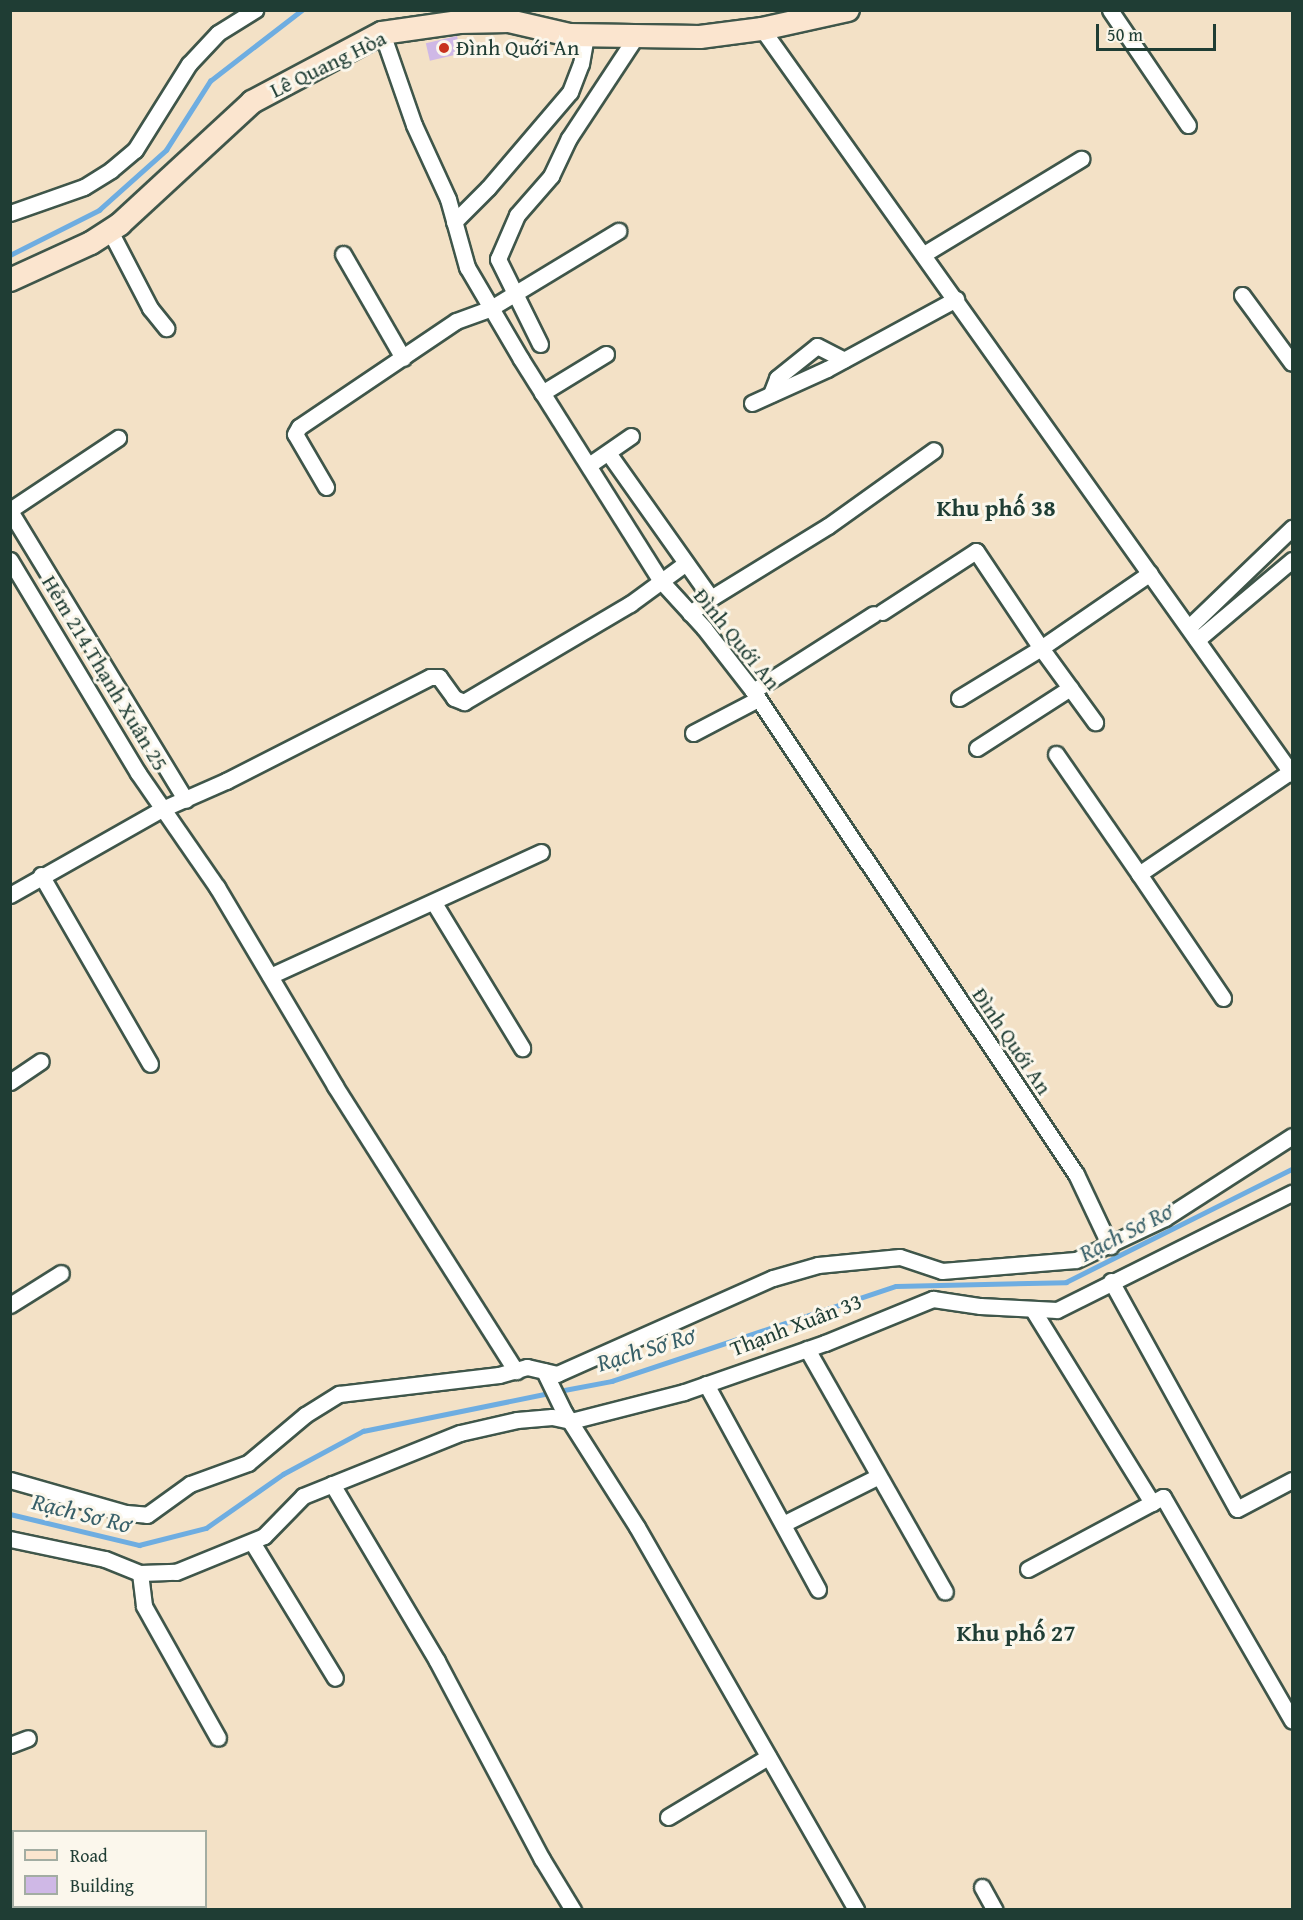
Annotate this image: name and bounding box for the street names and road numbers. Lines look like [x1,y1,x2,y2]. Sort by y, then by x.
street label: Lê Quang Hòa [266,25,390,103]
street label: Hẻm 214 Thạnh Xuân 25 [36,570,174,776]
street label: Đình Quới An [688,583,786,695]
street label: Đình Quới An [967,983,1057,1099]
street label: Thạnh Xuân 33 [726,1288,866,1362]

